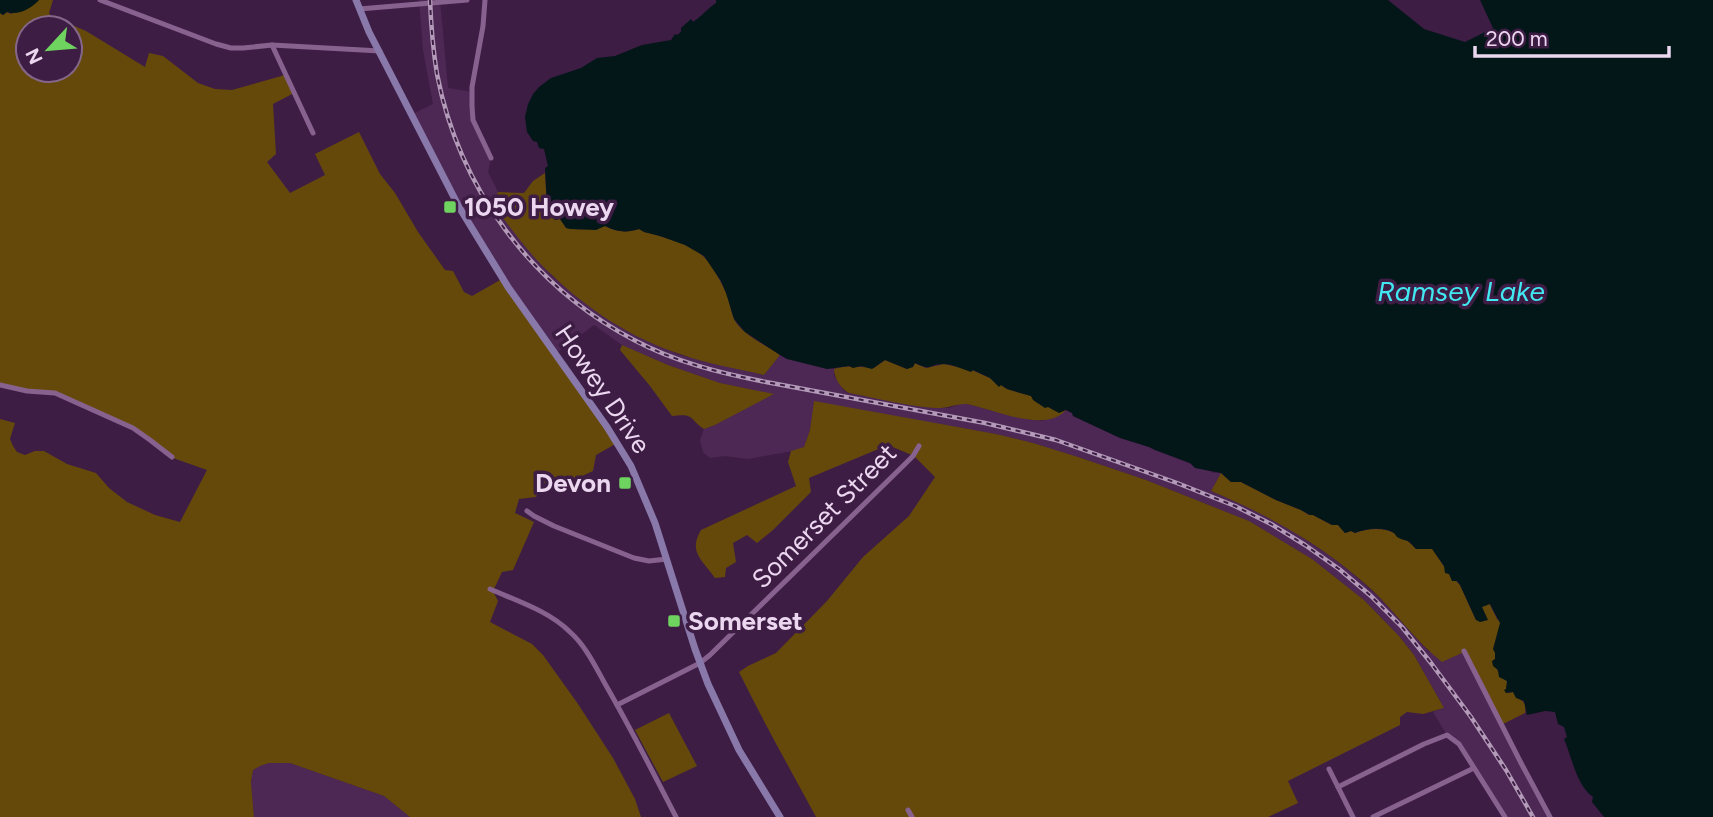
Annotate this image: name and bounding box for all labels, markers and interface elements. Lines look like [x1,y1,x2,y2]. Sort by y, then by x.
north arrow [14,14,84,84]
scale bar [1475,14,1669,58]
text: 200 m [1486,26,1548,51]
text: N [21,45,48,68]
place label: 1050 Howey [464,191,614,223]
marker: 1050 Howey [442,199,458,215]
water label: Ramsey Lake [1377,274,1545,308]
street label: Howey Drive [548,319,658,459]
street label: Somerset Street [745,437,903,595]
place label: Devon [535,467,611,499]
marker: Devon [617,475,633,491]
place label: Somerset [688,605,803,637]
marker: Somerset [666,613,682,629]

